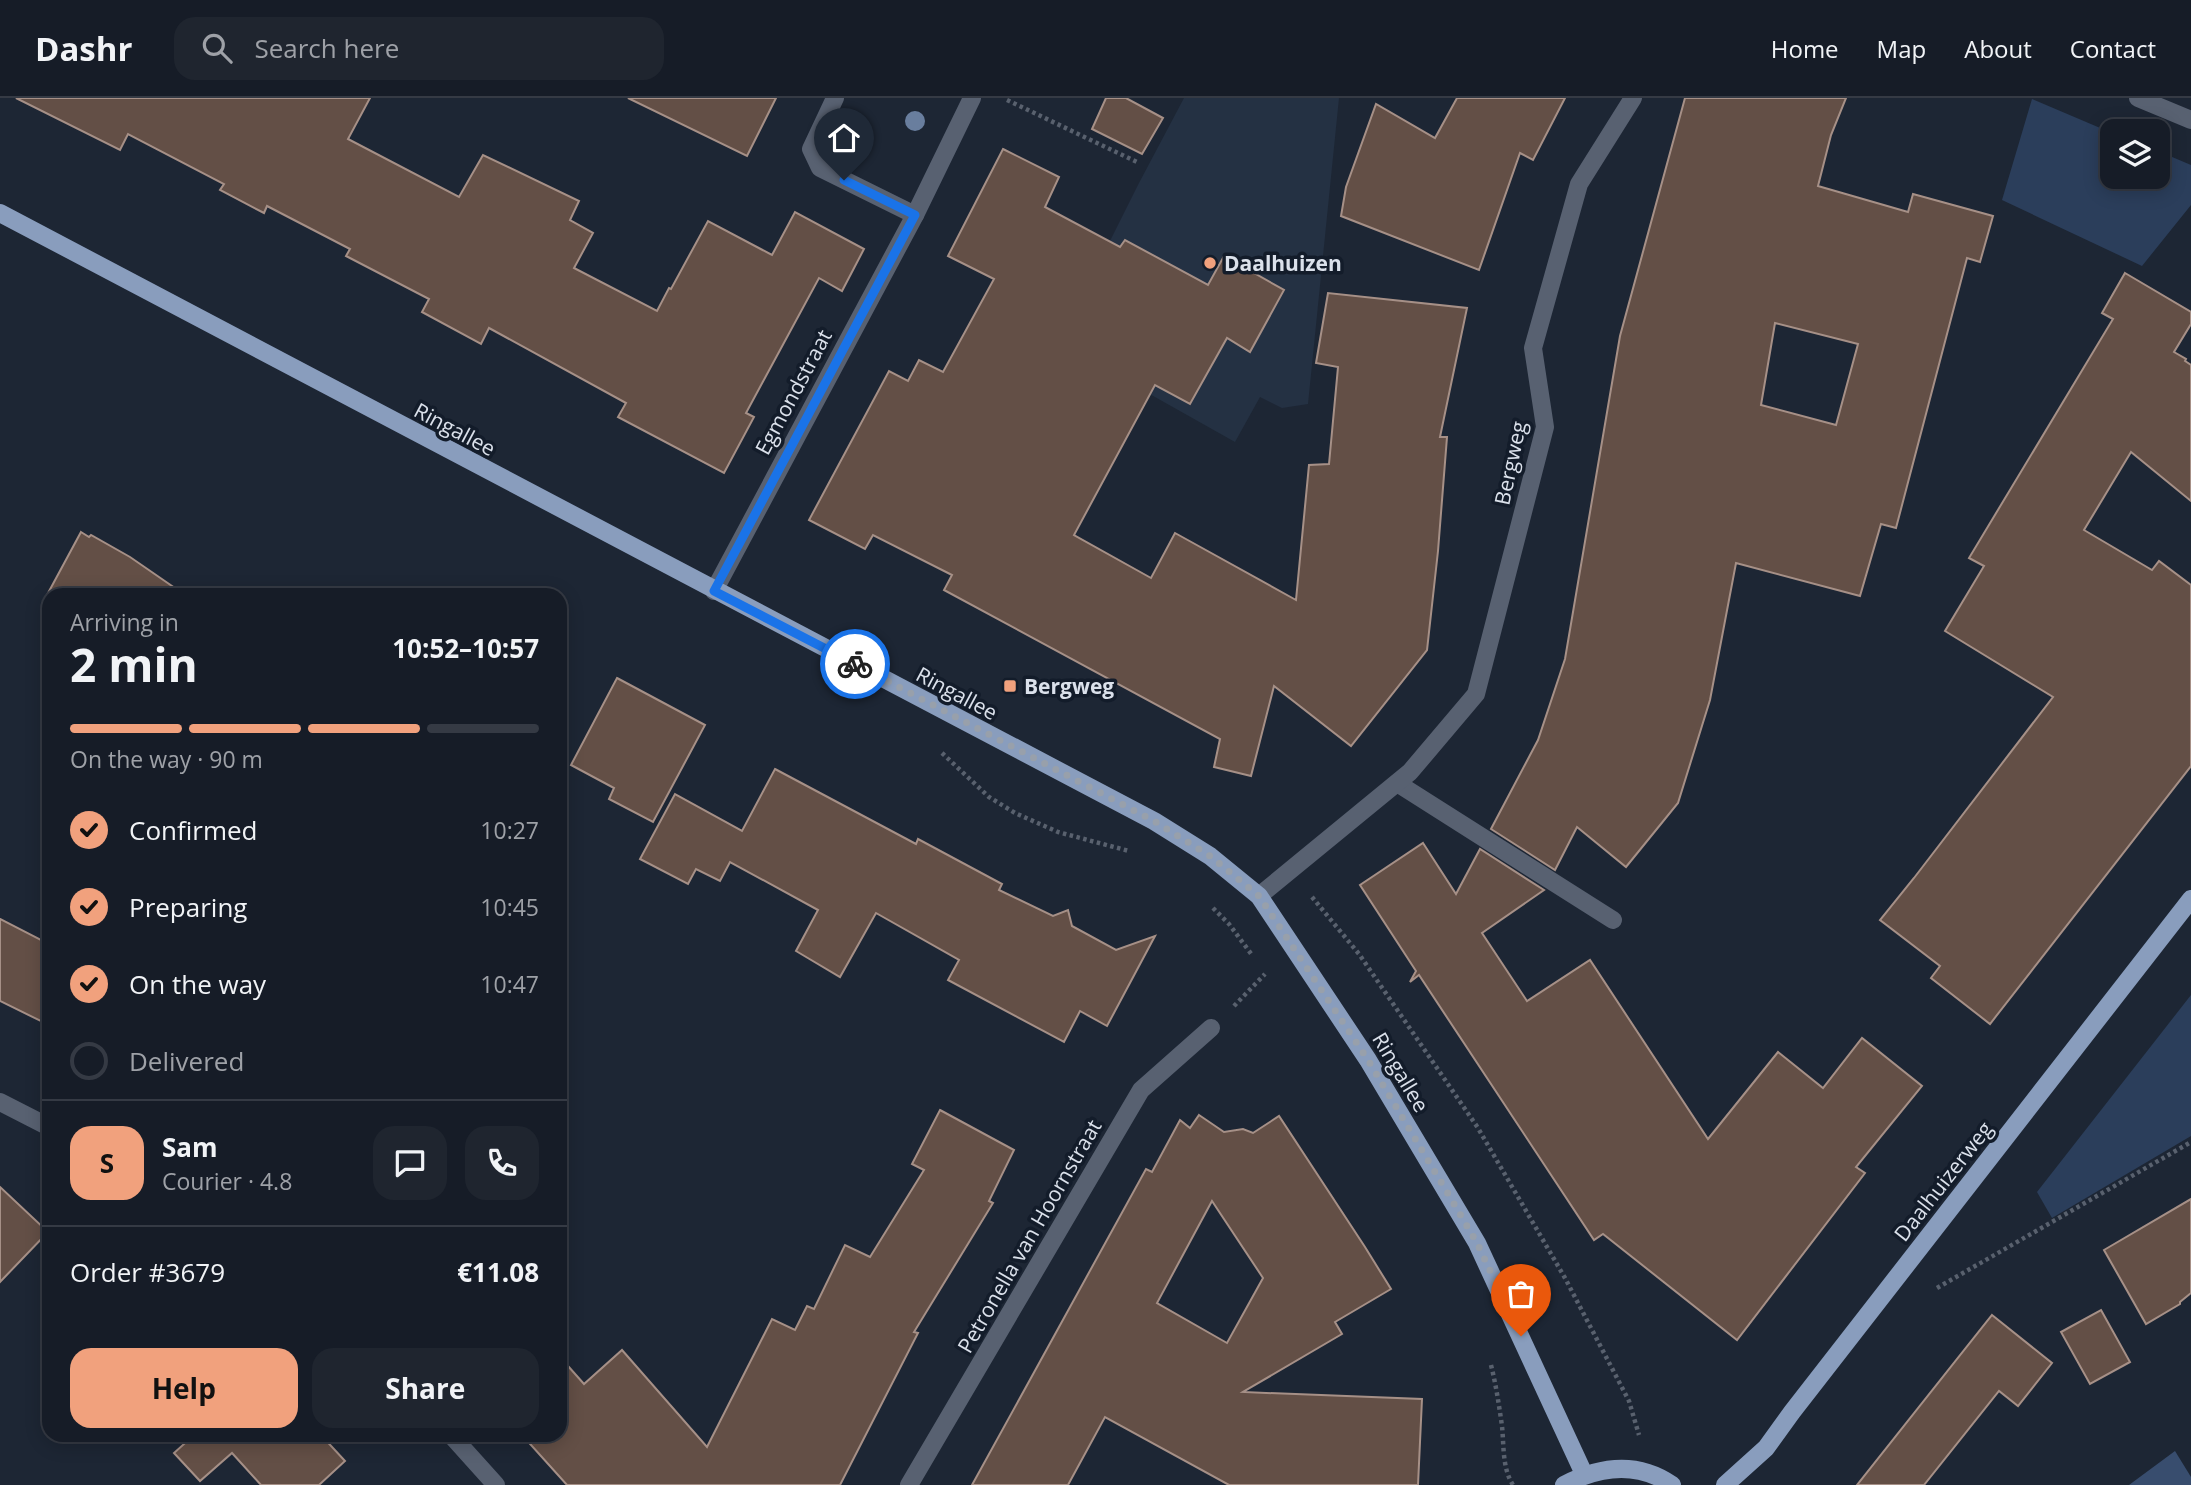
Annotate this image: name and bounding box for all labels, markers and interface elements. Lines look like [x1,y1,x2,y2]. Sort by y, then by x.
search box [174,17,664,80]
text: Dashr [35,26,132,71]
icon: search [198,29,236,67]
text: Search here [254,30,399,66]
text: Home [1771,32,1839,65]
text: Map [1877,32,1926,65]
text: About [1964,32,2032,65]
text: Contact [2070,32,2156,65]
pin [814,108,874,180]
icon: home [825,119,863,157]
map controls [2100,119,2170,189]
button: layers [2100,119,2170,189]
place label: Daalhuizen [1224,249,1342,277]
marker: Daalhuizen [1202,255,1218,271]
street label: Egmondstraat [748,325,838,459]
street label: Ringallee [409,396,501,462]
street label: Bergweg [1487,419,1533,507]
text: Arriving in [70,606,179,638]
courier [820,629,890,699]
text: 10:52–10:57 [392,630,539,666]
text: 2 min [70,633,198,695]
icon: bike [836,645,874,683]
street label: Ringallee [911,660,1003,726]
place label: Bergweg [1024,672,1114,700]
marker: Bergweg [1002,678,1018,694]
text: On the way · 90 m [70,743,263,775]
icon: check [70,811,108,849]
text: Confirmed [129,812,257,848]
text: 10:27 [480,814,539,846]
icon: check [70,888,108,926]
text: Preparing [129,889,247,925]
text: 10:45 [480,891,539,923]
icon: check [70,965,108,1003]
text: On the way [129,966,266,1002]
text: 10:47 [480,968,539,1000]
street label: Ringallee [1366,1027,1436,1117]
text: Delivered [129,1043,244,1079]
street label: Petronella van Hoornstraat [951,1114,1107,1358]
street label: Daalhuizerweg [1887,1115,1999,1247]
button: chat [373,1126,447,1200]
button: phone [465,1126,539,1200]
text: Sam [162,1129,218,1165]
text: S [100,1145,114,1181]
text: Courier · 4.8 [162,1165,292,1197]
text: Order #3679 [70,1254,225,1290]
text: €11.08 [457,1254,539,1290]
pin [1491,1264,1551,1336]
icon: bag [1502,1275,1540,1313]
button: Help [70,1348,298,1428]
button: Share [312,1348,539,1428]

